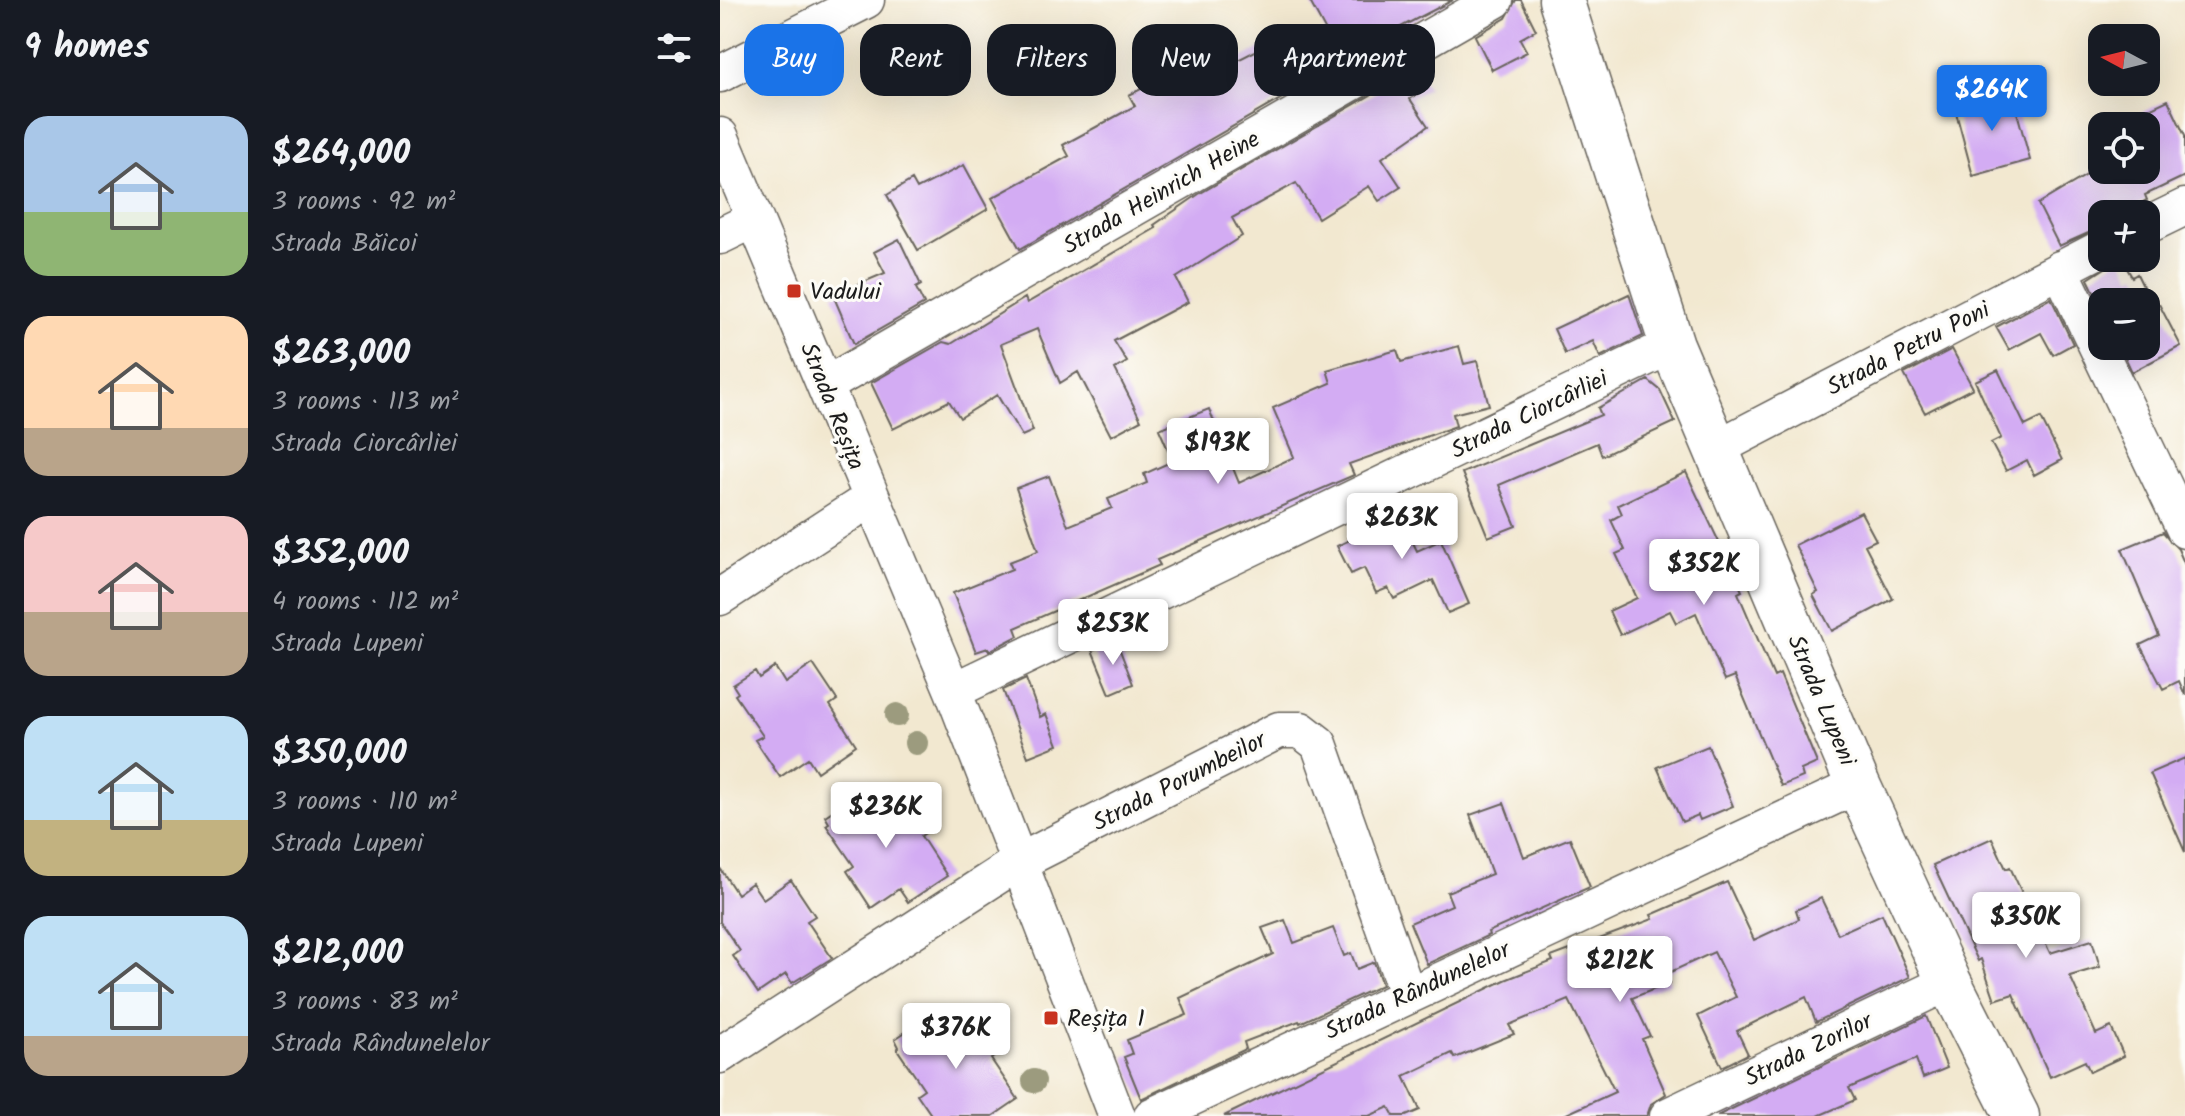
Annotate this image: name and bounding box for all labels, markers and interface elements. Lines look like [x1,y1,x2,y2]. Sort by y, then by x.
text: 9 homes [24,21,149,75]
chip: Buy [744,24,844,96]
chip: Rent [860,24,971,96]
chip: Filters [987,24,1116,96]
chip: New [1132,24,1238,96]
chip: Apartment [1254,24,1435,96]
north arrow [2088,24,2160,96]
map controls [2088,24,2160,360]
icon: filters [652,26,696,70]
pin: $264K [1936,65,2048,133]
text: $264K [1955,70,2029,112]
button: locate [2088,112,2160,184]
street label: Strada Heinrich Heine [1056,121,1268,266]
text: $264,000 [272,127,410,181]
icon: home [88,148,184,244]
text: 3 rooms · 92 m² [272,181,455,223]
button: + [2088,200,2160,272]
text: Strada Băicoi [272,223,417,265]
place label: Vadului [810,273,882,312]
marker: Vadului [785,282,803,300]
button: − [2088,288,2160,360]
street label: Strada Petru Poni [1820,291,1998,407]
text: $263,000 [272,327,410,381]
street label: Strada Reșița [788,337,875,476]
icon: home [88,348,184,444]
street label: Strada Ciorcârliei [1444,360,1616,470]
text: 3 rooms · 113 m² [272,381,459,423]
pin: $193K [1162,418,1274,486]
text: Strada Ciorcârliei [272,423,457,465]
text: $193K [1185,423,1251,465]
pin: $263K [1346,493,1458,561]
text: $263K [1365,498,1439,540]
text: $352,000 [272,527,409,581]
pin: $352K [1648,539,1760,607]
text: $352K [1667,544,1741,586]
icon: home [88,548,184,644]
text: 4 rooms · 112 m² [272,581,458,623]
pin: $253K [1057,599,1169,667]
text: $253K [1076,604,1150,646]
text: Strada Lupeni [272,623,423,665]
street label: Strada Lupeni [1775,629,1866,774]
street label: Strada Porumbeilor [1086,721,1275,843]
text: $350,000 [272,727,407,781]
icon: home [88,748,184,844]
text: 3 rooms · 110 m² [272,781,457,823]
pin: $236K [830,782,942,850]
text: $236K [849,787,923,829]
text: Strada Lupeni [272,823,423,865]
pin: $350K [1970,892,2082,960]
text: $350K [1990,897,2062,939]
text: $212,000 [272,927,403,981]
street label: Strada Rândunelelor [1318,930,1519,1051]
pin: $212K [1564,936,1676,1004]
text: $212K [1585,941,1655,983]
icon: home [88,948,184,1044]
text: 3 rooms · 83 m² [272,981,458,1023]
place label: Reșița 1 [1067,1000,1145,1039]
street label: Strada Zorilor [1738,1002,1881,1098]
pin: $376K [900,1003,1012,1071]
text: $376K [920,1008,992,1050]
marker: Reșița 1 [1042,1009,1060,1027]
text: Strada Rândunelelor [272,1023,489,1065]

